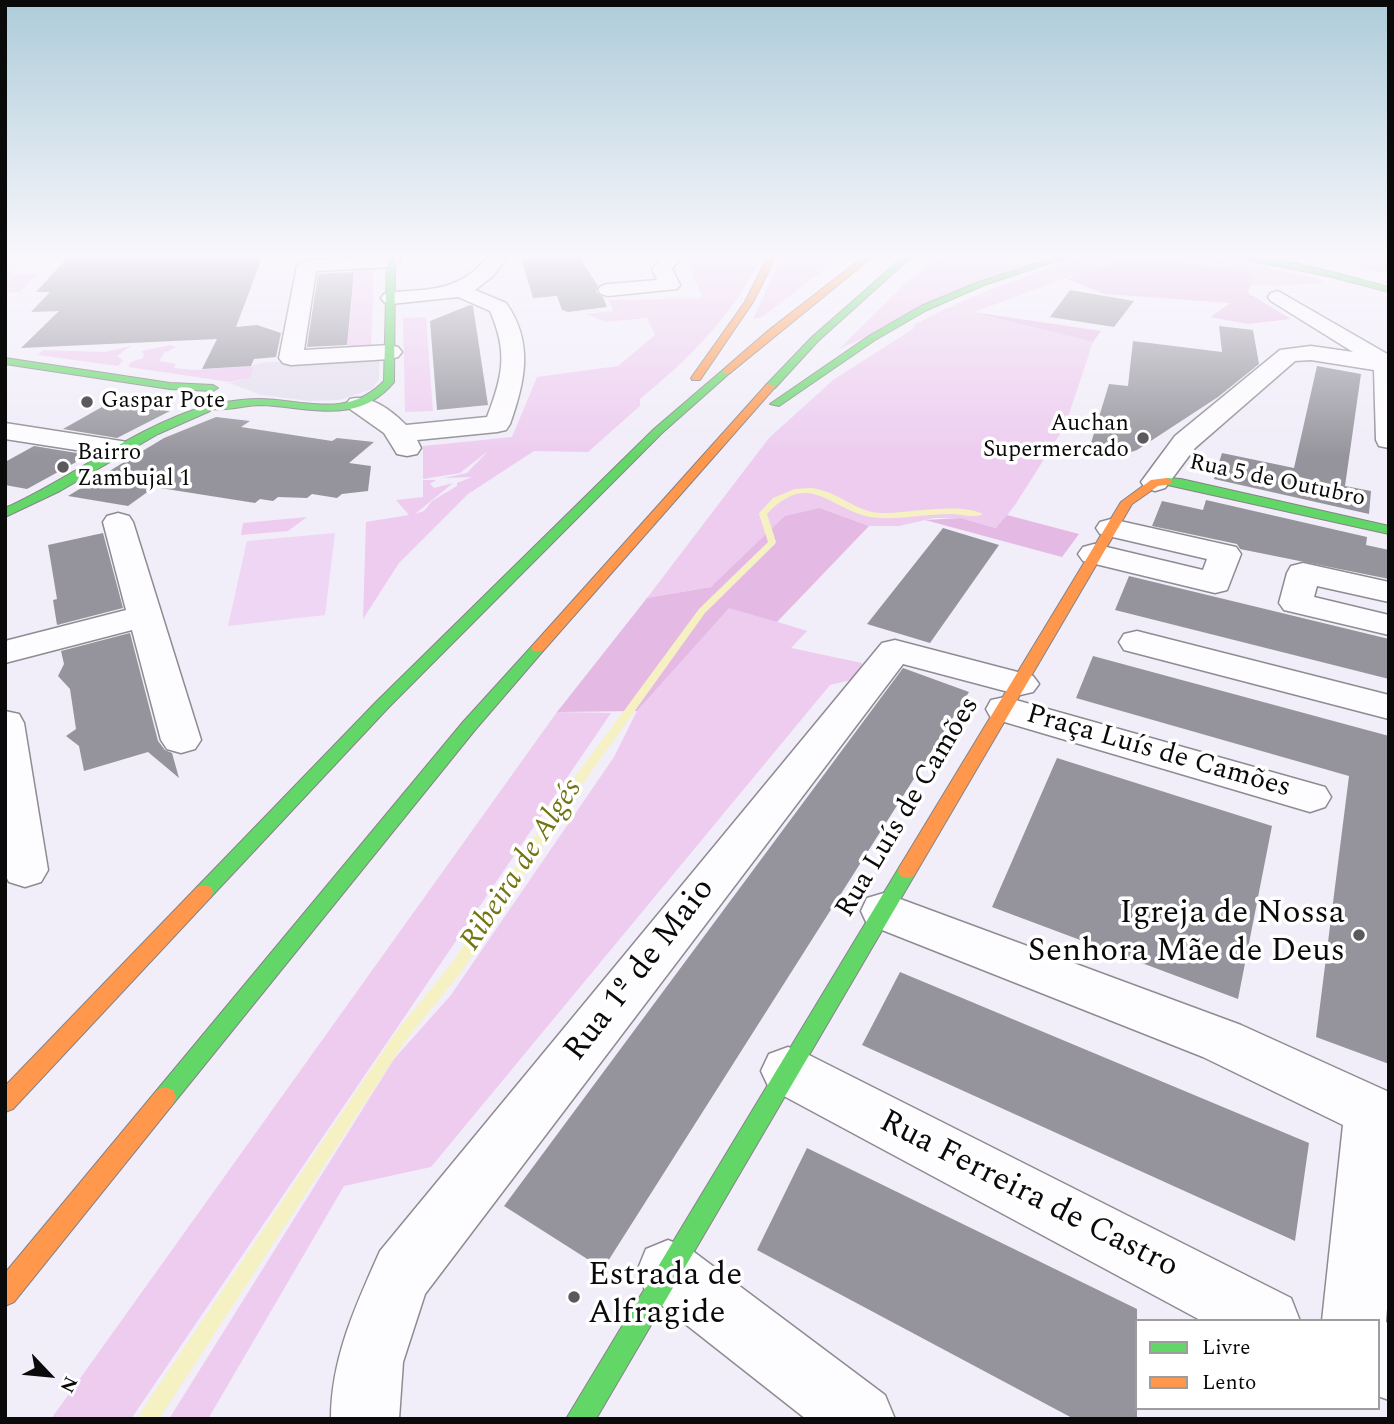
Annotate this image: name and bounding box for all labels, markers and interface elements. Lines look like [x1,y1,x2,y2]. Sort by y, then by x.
place label: Gaspar Pote [101,388,225,416]
marker: Gaspar Pote [79,394,95,410]
place label: Auchan Supermercado [983,411,1129,465]
marker: Auchan Supermercado [1135,430,1151,446]
place label: Bairro Zambujal 1 [77,440,191,494]
street label: Rua 5 de Outubro [1187,450,1367,514]
marker: Bairro Zambujal 1 [55,459,71,475]
street label: Rua Luís de Camões [830,692,988,924]
street label: Praça Luís de Camões [1022,699,1294,807]
water label: Ribeira de Algés [454,774,592,958]
street label: Rua 1º de Maio [557,872,725,1070]
place label: Igreja de Nossa Senhora Mãe de Deus [1028,896,1345,974]
marker: Igreja de Nossa Senhora Mãe de Deus [1351,927,1367,943]
street label: Rua Ferreira de Castro [872,1103,1184,1289]
place label: Estrada de Alfragide [588,1258,742,1336]
marker: Estrada de Alfragide [566,1289,582,1305]
legend [1135,1319,1380,1410]
text: Livre [1202,1332,1250,1364]
north arrow [14,1340,84,1410]
text: Lento [1202,1367,1256,1399]
text: N [52,1371,85,1398]

